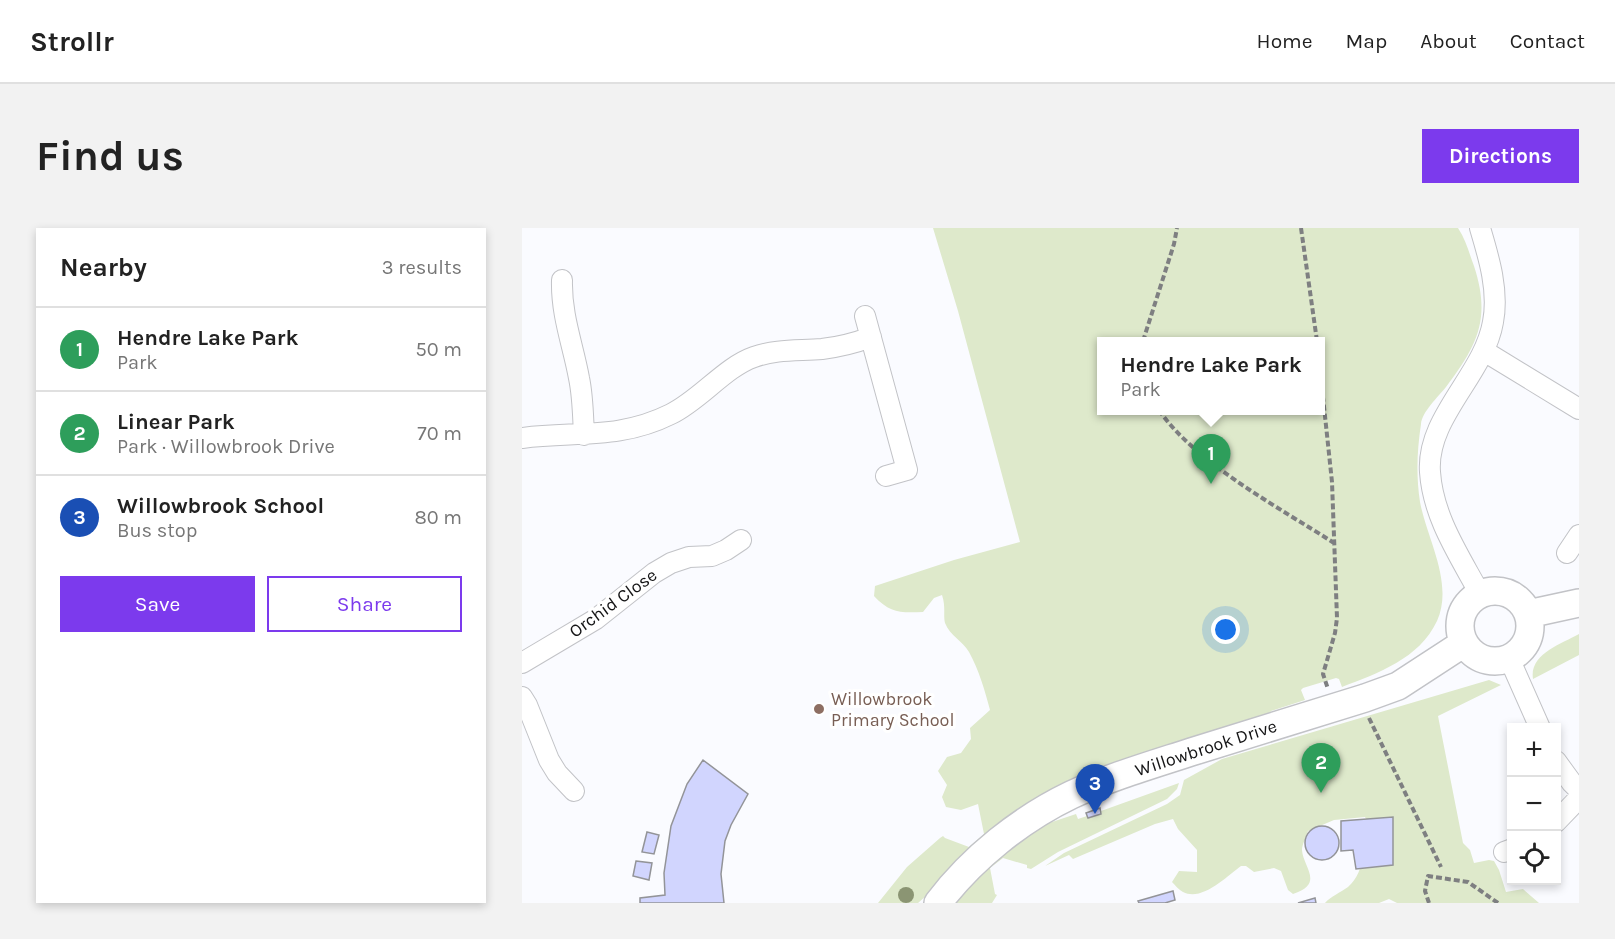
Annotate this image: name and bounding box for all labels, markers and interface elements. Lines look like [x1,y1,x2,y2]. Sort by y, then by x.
text: Strollr [30,25,114,58]
text: Home [1257,29,1313,53]
text: Map [1346,29,1387,53]
text: About [1420,29,1477,53]
text: Contact [1510,29,1585,53]
button: Directions [1422,129,1579,183]
text: Find us [36,131,184,181]
text: Nearby [60,252,147,283]
text: 3 results [382,256,462,279]
text: Hendre Lake Park [117,325,299,351]
popup [1097,337,1325,415]
text: 1 [76,338,83,361]
text: 50 m [415,338,462,361]
text: Park [117,351,158,374]
text: Hendre Lake Park [1120,352,1302,378]
text: Park [1120,378,1161,401]
text: Linear Park [117,409,235,435]
text: 2 [73,422,86,445]
text: 70 m [417,422,462,445]
pin: 1 [1192,434,1230,484]
text: Park · Willowbrook Drive [117,435,335,458]
text: Willowbrook School [117,493,324,519]
text: 3 [73,506,86,529]
text: 80 m [414,506,462,529]
text: Bus stop [117,519,197,542]
street label: Orchid Close [565,564,661,642]
button: Save [60,576,255,632]
button: Share [267,576,462,632]
your location [1211,615,1240,644]
place label: Willowbrook Primary School [831,688,955,731]
marker: Willowbrook Primary School [812,702,826,716]
street label: Willowbrook Drive [1132,715,1280,781]
map controls [1507,723,1561,885]
button: + [1507,723,1561,777]
pin: 2 [1302,744,1340,793]
pin: 3 [1076,764,1114,814]
button: − [1507,777,1561,831]
button: locate [1507,831,1561,885]

